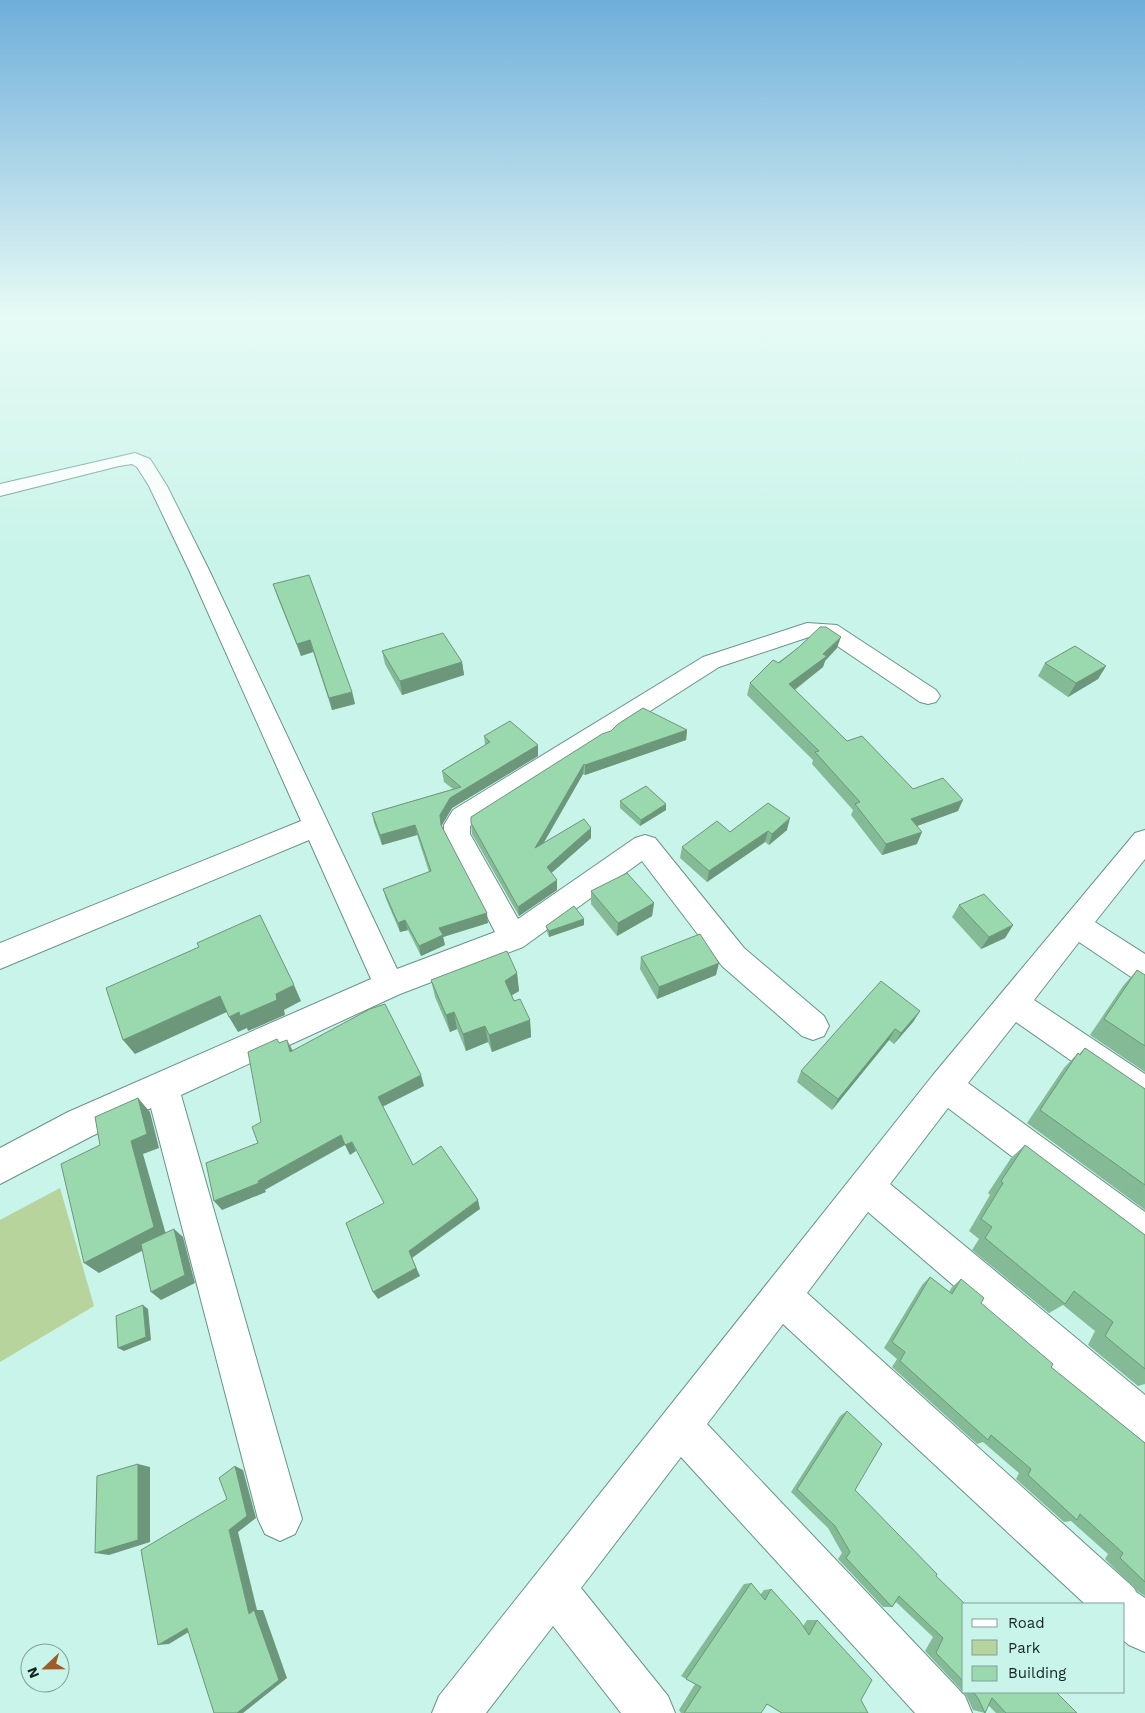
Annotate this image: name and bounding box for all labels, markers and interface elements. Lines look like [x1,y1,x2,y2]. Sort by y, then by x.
legend [962,1603,1125,1693]
text: Road [1008,1614,1045,1632]
text: Park [1008,1639,1041,1657]
north arrow [20,1643,70,1693]
text: Building [1008,1664,1066,1682]
text: N [24,1665,42,1681]

